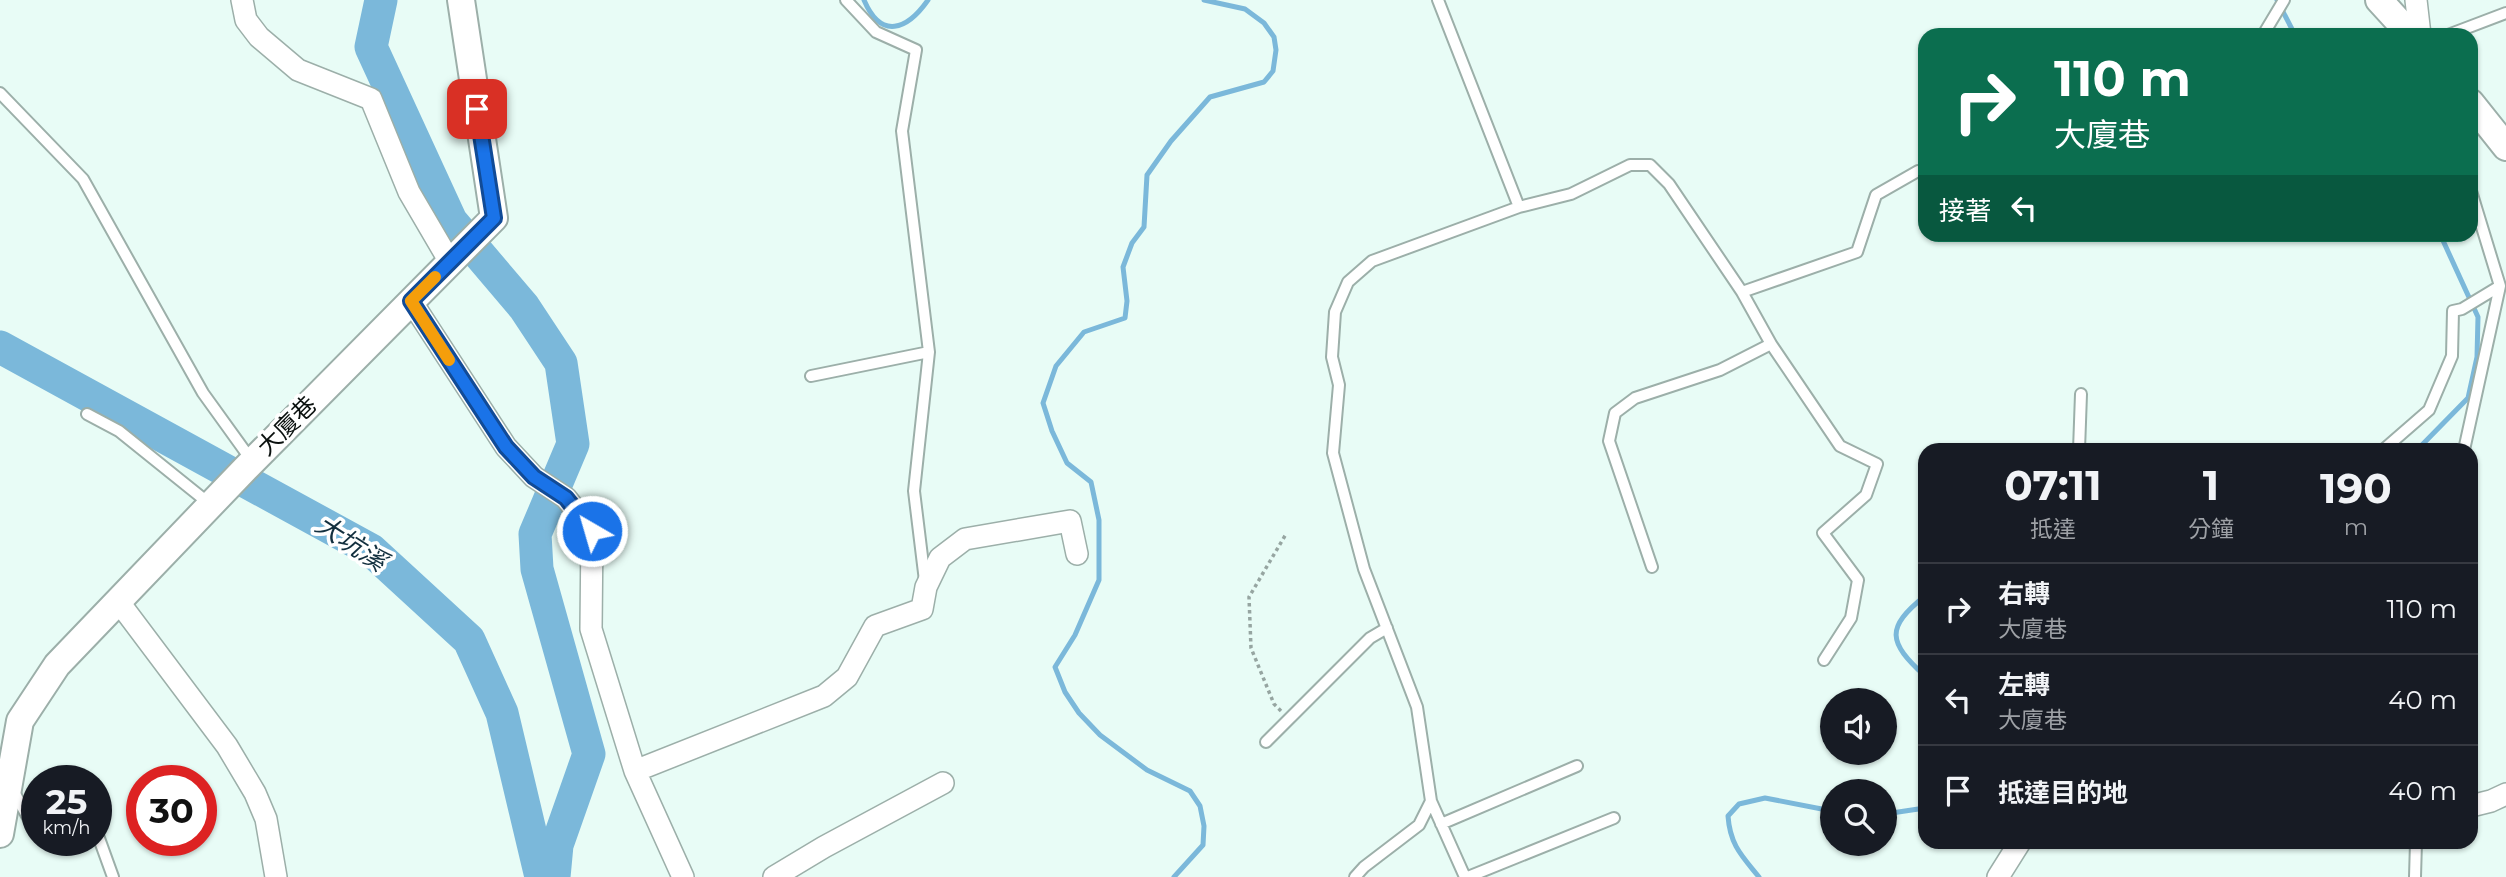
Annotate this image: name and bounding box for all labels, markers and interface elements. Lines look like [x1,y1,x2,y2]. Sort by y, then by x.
text: 110 m [2054,49,2191,108]
icon: right [1939,56,2030,147]
pin [447,79,507,139]
icon: arrive [458,90,496,128]
text: 大廈巷 [2054,115,2150,154]
icon: left [2005,189,2043,227]
text: 接著 [1939,195,1991,227]
street label: 大廈巷 [251,390,322,461]
text: 07:11 [2004,459,2102,511]
text: 1 [2203,459,2219,511]
text: 190 [2320,462,2392,514]
position arrow [555,494,629,568]
water label: 大坑溪 [310,508,396,580]
text: m [2344,513,2368,541]
text: 抵達 [2030,515,2076,543]
text: 分鐘 [2188,515,2234,543]
text: 右轉 [1998,578,2050,610]
icon: right [1939,590,1977,628]
text: 110 m [2387,593,2457,625]
text: 大廈巷 [1998,615,2067,643]
text: 左轉 [1998,669,2050,701]
icon: left [1939,681,1977,719]
text: 40 m [2388,684,2457,716]
map controls [1820,688,1897,856]
button: sound [1820,688,1897,765]
text: 大廈巷 [1998,706,2067,734]
speed limit sign: 30 [126,765,217,856]
icon: arrive [1939,772,1977,810]
text: 40 m [2388,775,2457,807]
text: 抵達目的地 [1998,777,2128,809]
button: search [1820,779,1897,856]
text: 25 [46,780,87,823]
text: km/h [42,817,91,839]

